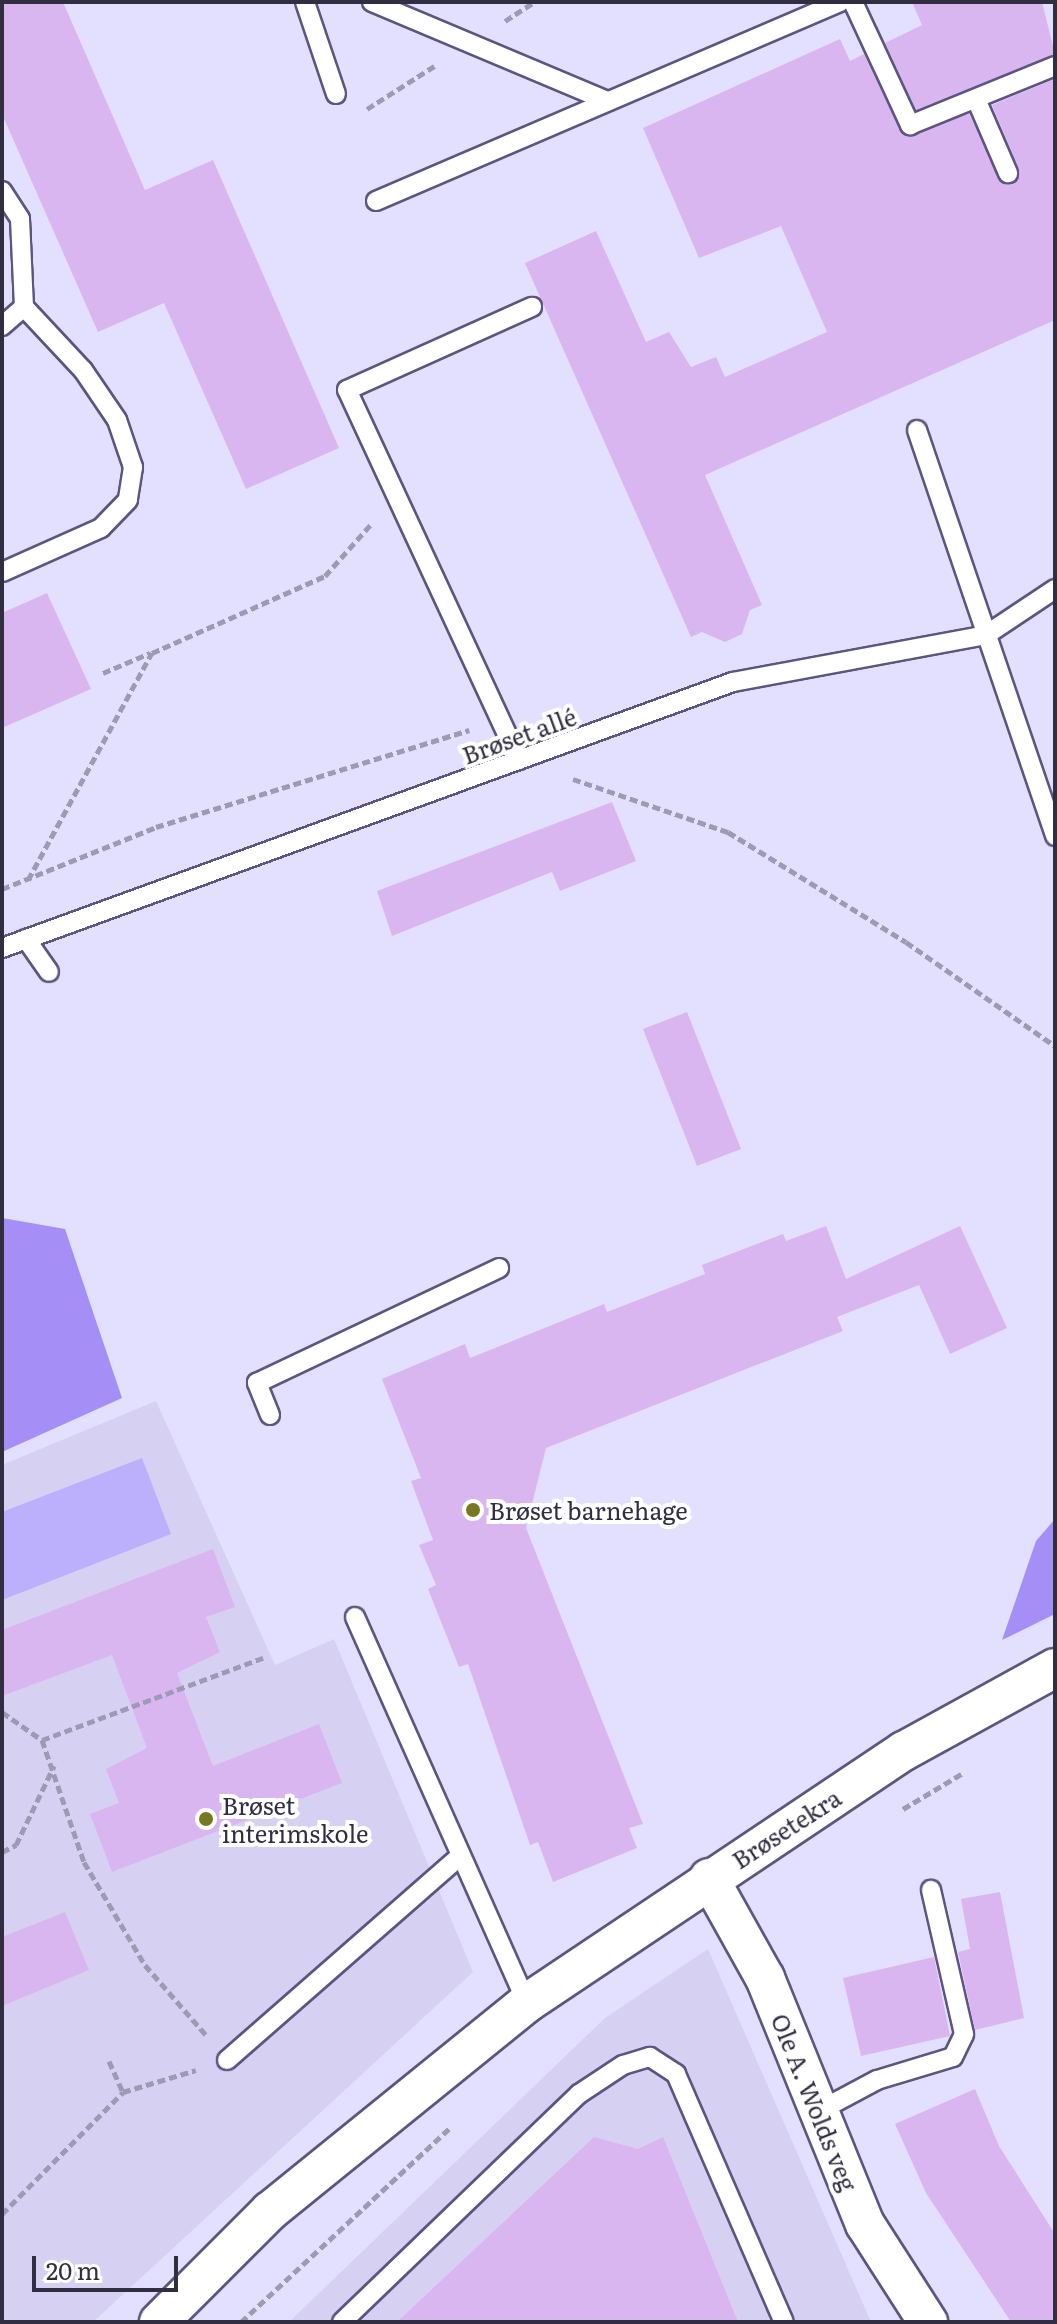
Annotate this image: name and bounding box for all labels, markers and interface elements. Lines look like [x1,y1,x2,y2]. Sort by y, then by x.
street label: Brøset allé [458,701,580,769]
place label: Brøset barnehage [489,1496,688,1524]
marker: Brøset barnehage [464,1501,482,1519]
street label: Brøsetekra [726,1782,846,1874]
place label: Brøset interimskole [222,1791,369,1847]
marker: Brøset interimskole [197,1810,215,1828]
street label: Ole A. Wolds veg [766,2009,864,2195]
scale bar [36,2240,182,2290]
text: 20 m [46,2252,100,2287]

